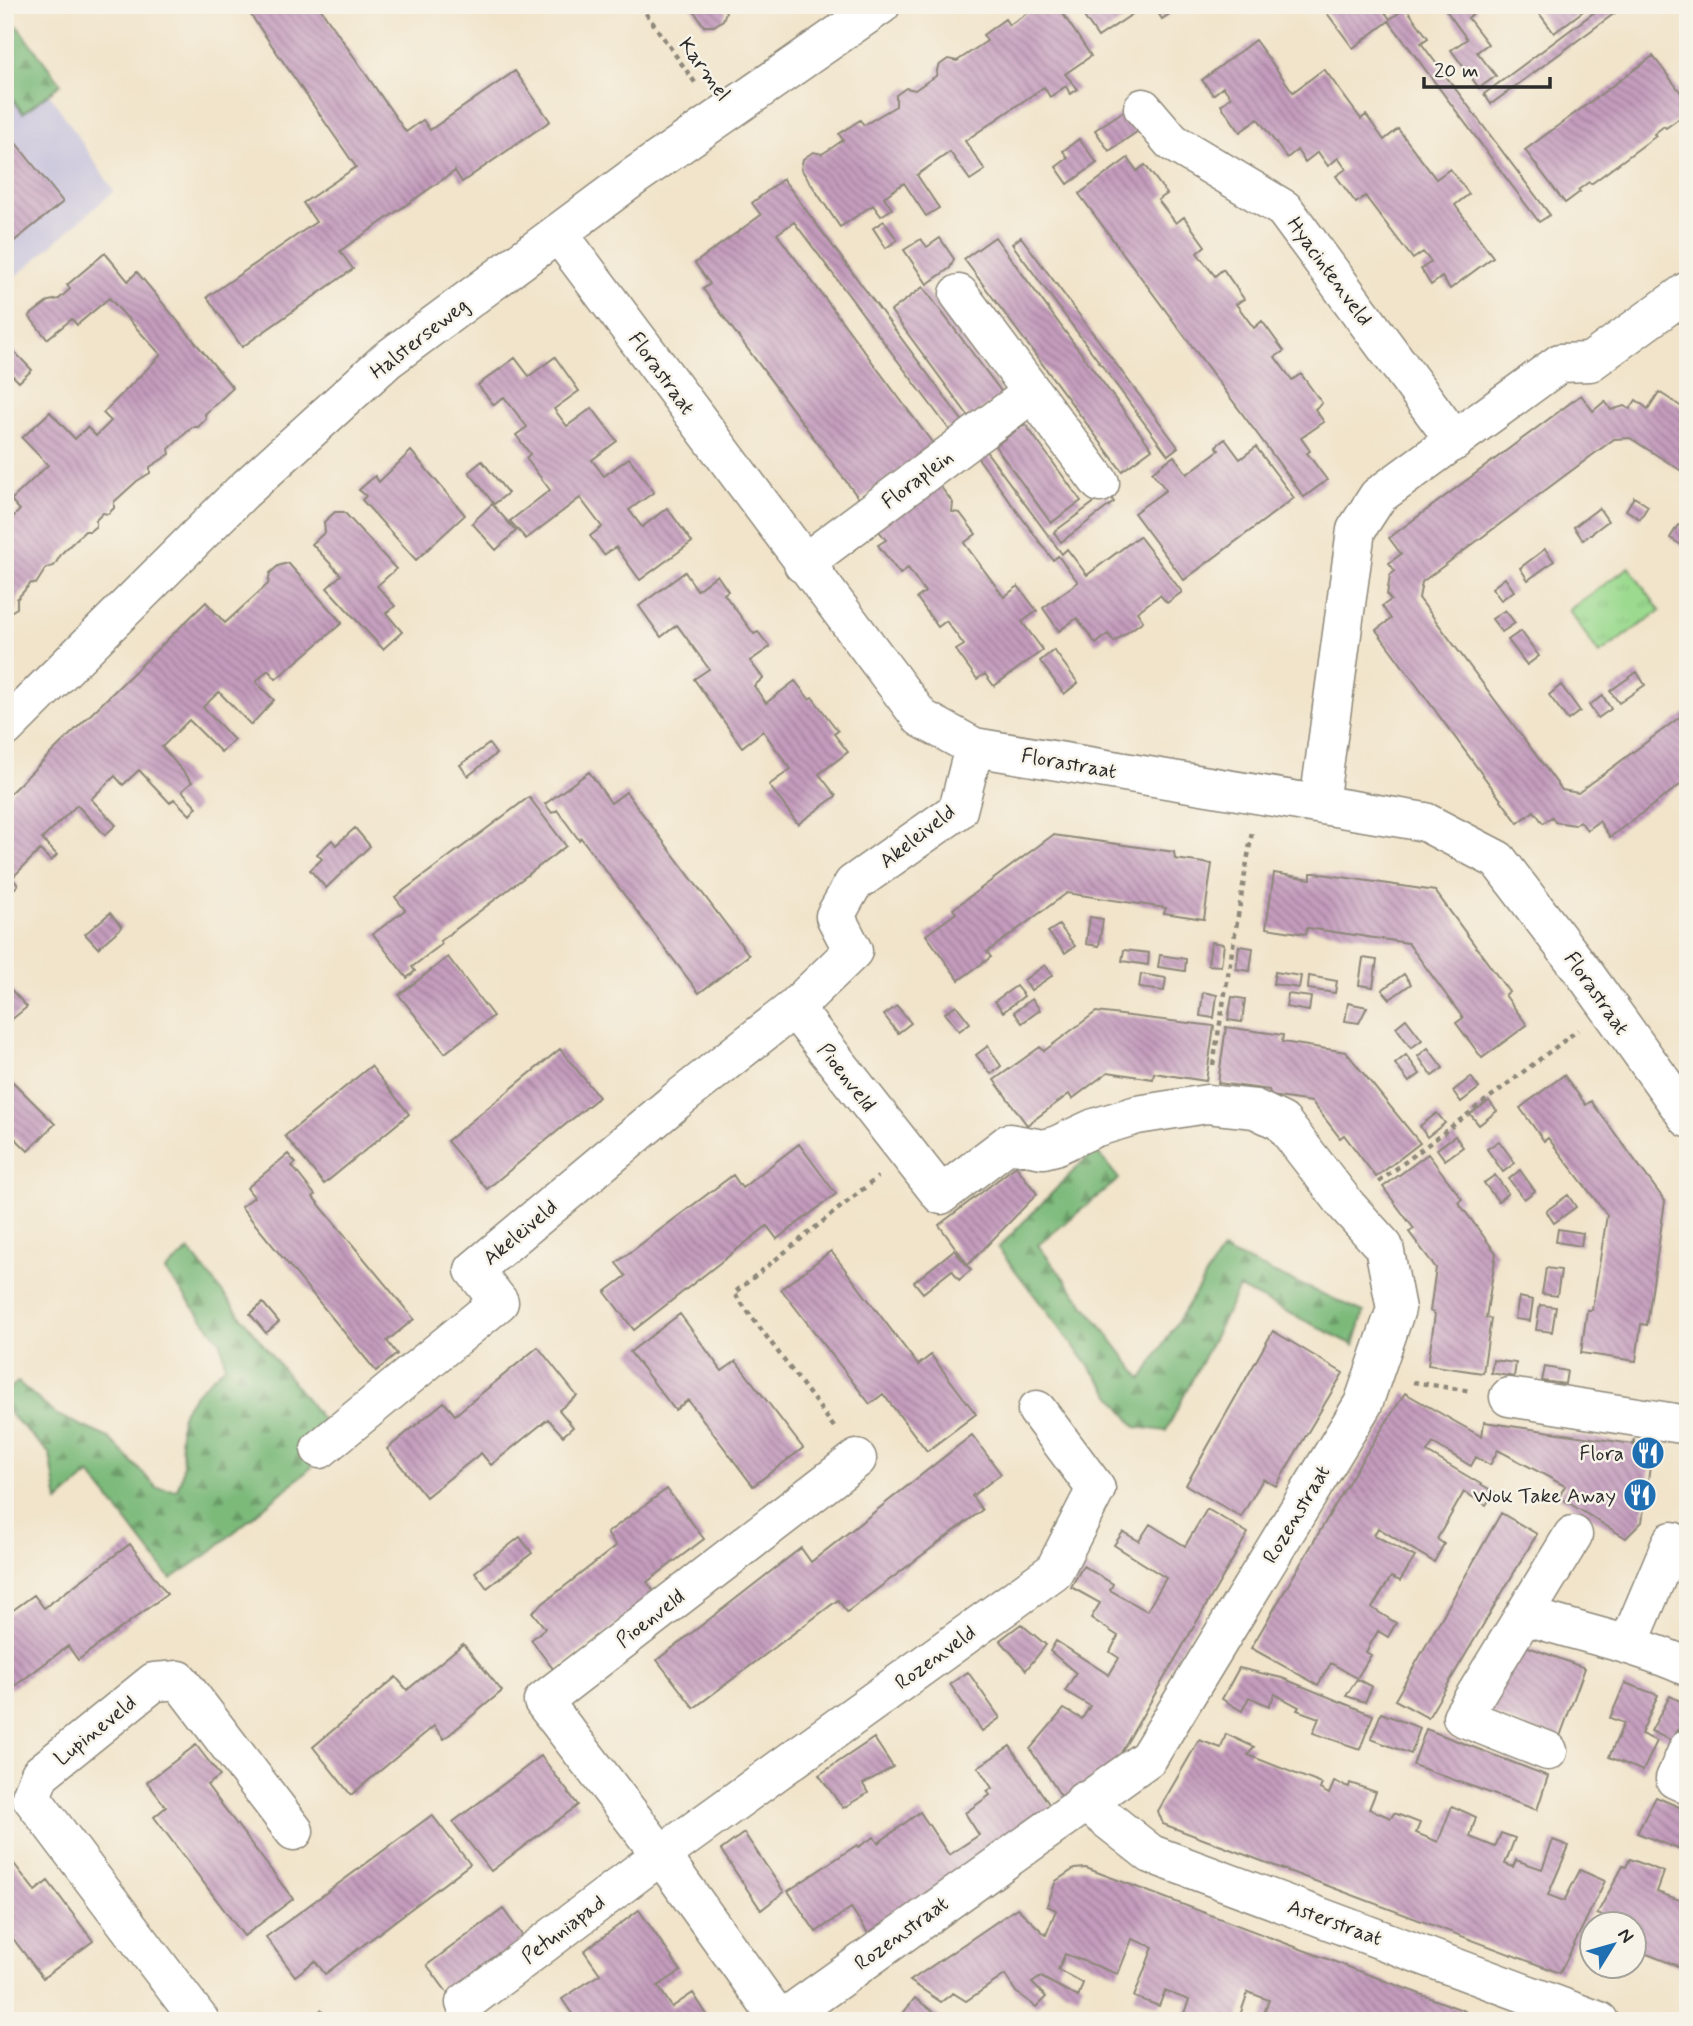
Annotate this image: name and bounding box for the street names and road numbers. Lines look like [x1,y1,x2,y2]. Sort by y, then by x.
street label: Karmel [672,32,737,107]
street label: Hyacintenveld [1280,211,1378,332]
street label: Halsterseweg [365,292,475,386]
street label: Florastraat [622,326,701,421]
street label: Floraplein [876,444,959,516]
street label: Florastraat [1019,742,1119,786]
street label: Akeleiveld [874,798,961,875]
street label: Florastraat [1557,946,1635,1041]
street label: Pioenveld [811,1037,882,1118]
street label: Akeleiveld [477,1193,564,1272]
street label: Rozenstraat [1257,1460,1337,1569]
street label: Pioenveld [610,1583,691,1654]
street label: Rozenveld [889,1619,982,1697]
street label: Lupineveld [49,1689,142,1772]
street label: Petuniapad [516,1889,611,1971]
street label: Rozenstraat [849,1890,954,1977]
street label: Asterstraat [1283,1893,1386,1953]

